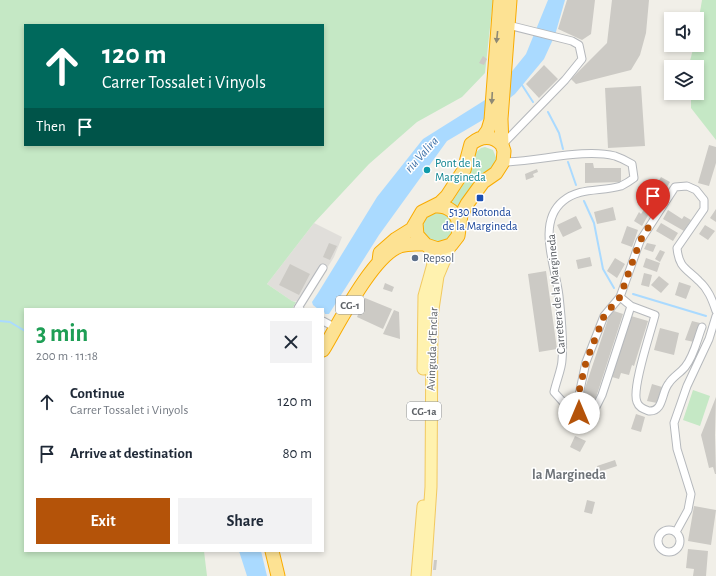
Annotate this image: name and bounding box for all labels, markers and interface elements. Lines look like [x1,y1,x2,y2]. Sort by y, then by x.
map controls [664,12,704,100]
button: sound [664,12,704,52]
one-way arrow [493,31,500,43]
icon: ahead [36,40,88,92]
text: 120 m [102,41,167,69]
button: layers [664,60,704,100]
text: Carrer Tossalet i Vinyols [102,74,266,92]
one-way arrow [489,92,496,104]
icon: arrive [74,116,96,138]
text: Then [36,119,66,134]
water label: riu Valira [403,134,441,175]
place label: Pont de la Margineda [435,157,486,183]
marker: Pont de la Margineda [422,165,432,175]
pin [636,179,670,220]
icon: arrive [642,185,664,207]
marker: 5130 Rotonda de la Margineda [475,193,485,203]
place label: 5130 Rotonda de la Margineda [442,206,518,232]
street label: Carretera de la Margineda [545,233,567,355]
place label: Repsol [423,252,454,264]
marker: Repsol [410,253,420,263]
road number: CG-1 [336,296,364,314]
street label: Avinguda d'Enclar [425,307,439,391]
button: close [270,321,312,363]
text: 3 min [36,322,88,346]
text: 200 m · 11:18 [36,350,98,363]
text: Continue [70,386,125,401]
icon: ahead [36,391,58,413]
position arrow [558,392,600,434]
text: 120 m [278,394,312,409]
road number: CG-1a [407,402,441,420]
text: Carrer Tossalet i Vinyols [70,404,188,417]
icon: arrive [36,443,58,465]
text: Arrive at destination [70,446,193,461]
text: 80 m [282,446,312,461]
district label: la Margineda [532,468,606,482]
button: Exit [36,498,170,544]
button: Share [178,498,312,544]

